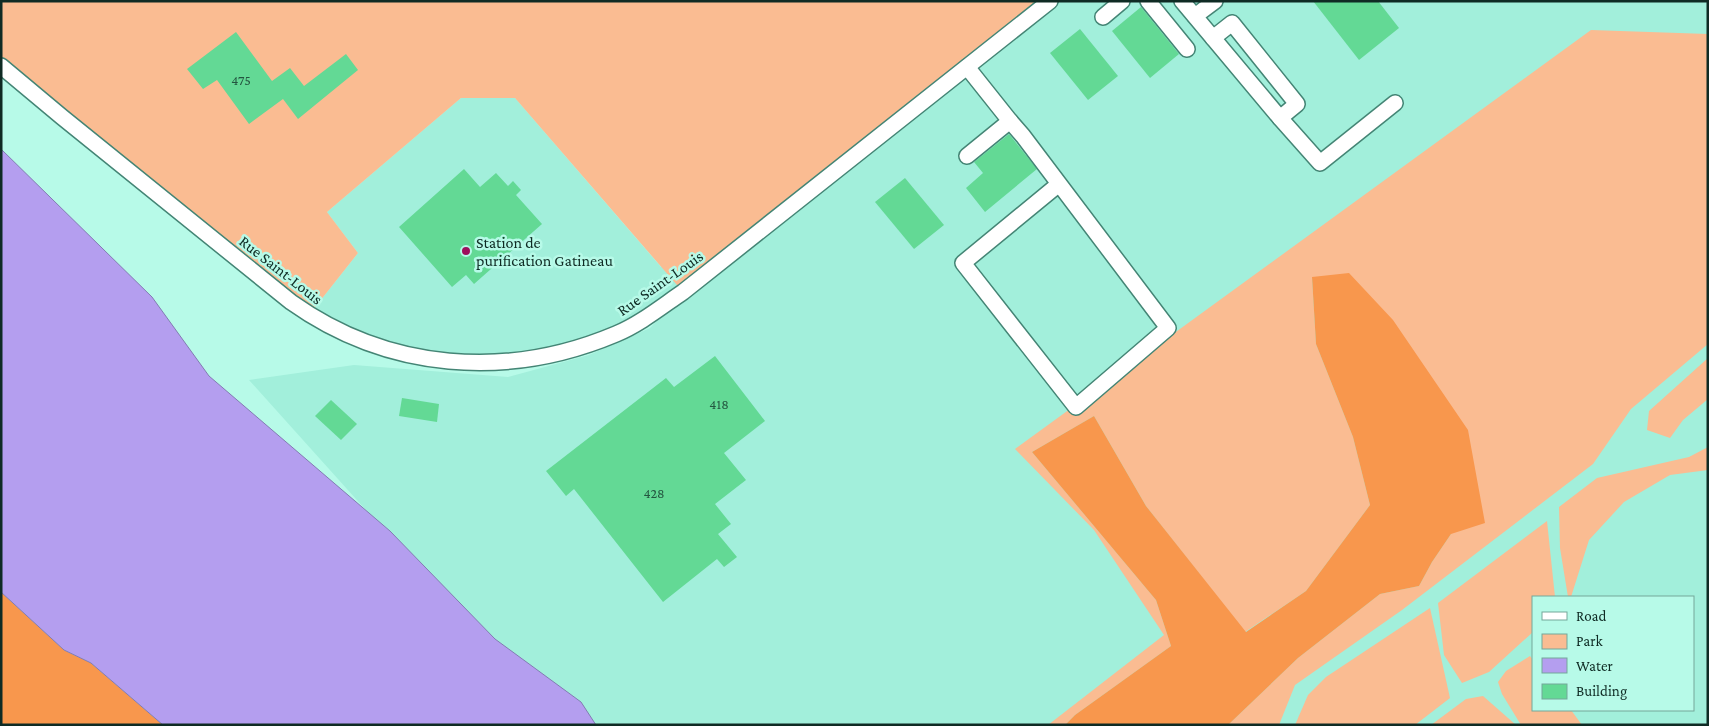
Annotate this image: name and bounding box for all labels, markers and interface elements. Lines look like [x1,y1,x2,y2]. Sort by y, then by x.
house number: 475 [231,72,251,88]
street label: Rue Saint-Louis [236,232,326,308]
place label: Station de purification Gatineau [476,234,613,270]
marker: Station de purification Gatineau [460,245,472,257]
street label: Rue Saint-Louis [614,247,706,319]
house number: 418 [709,396,729,412]
house number: 428 [643,485,665,501]
legend [1532,596,1694,711]
text: Road [1576,608,1607,624]
text: Park [1576,633,1603,649]
text: Water [1576,658,1613,674]
text: Building [1576,683,1627,700]

